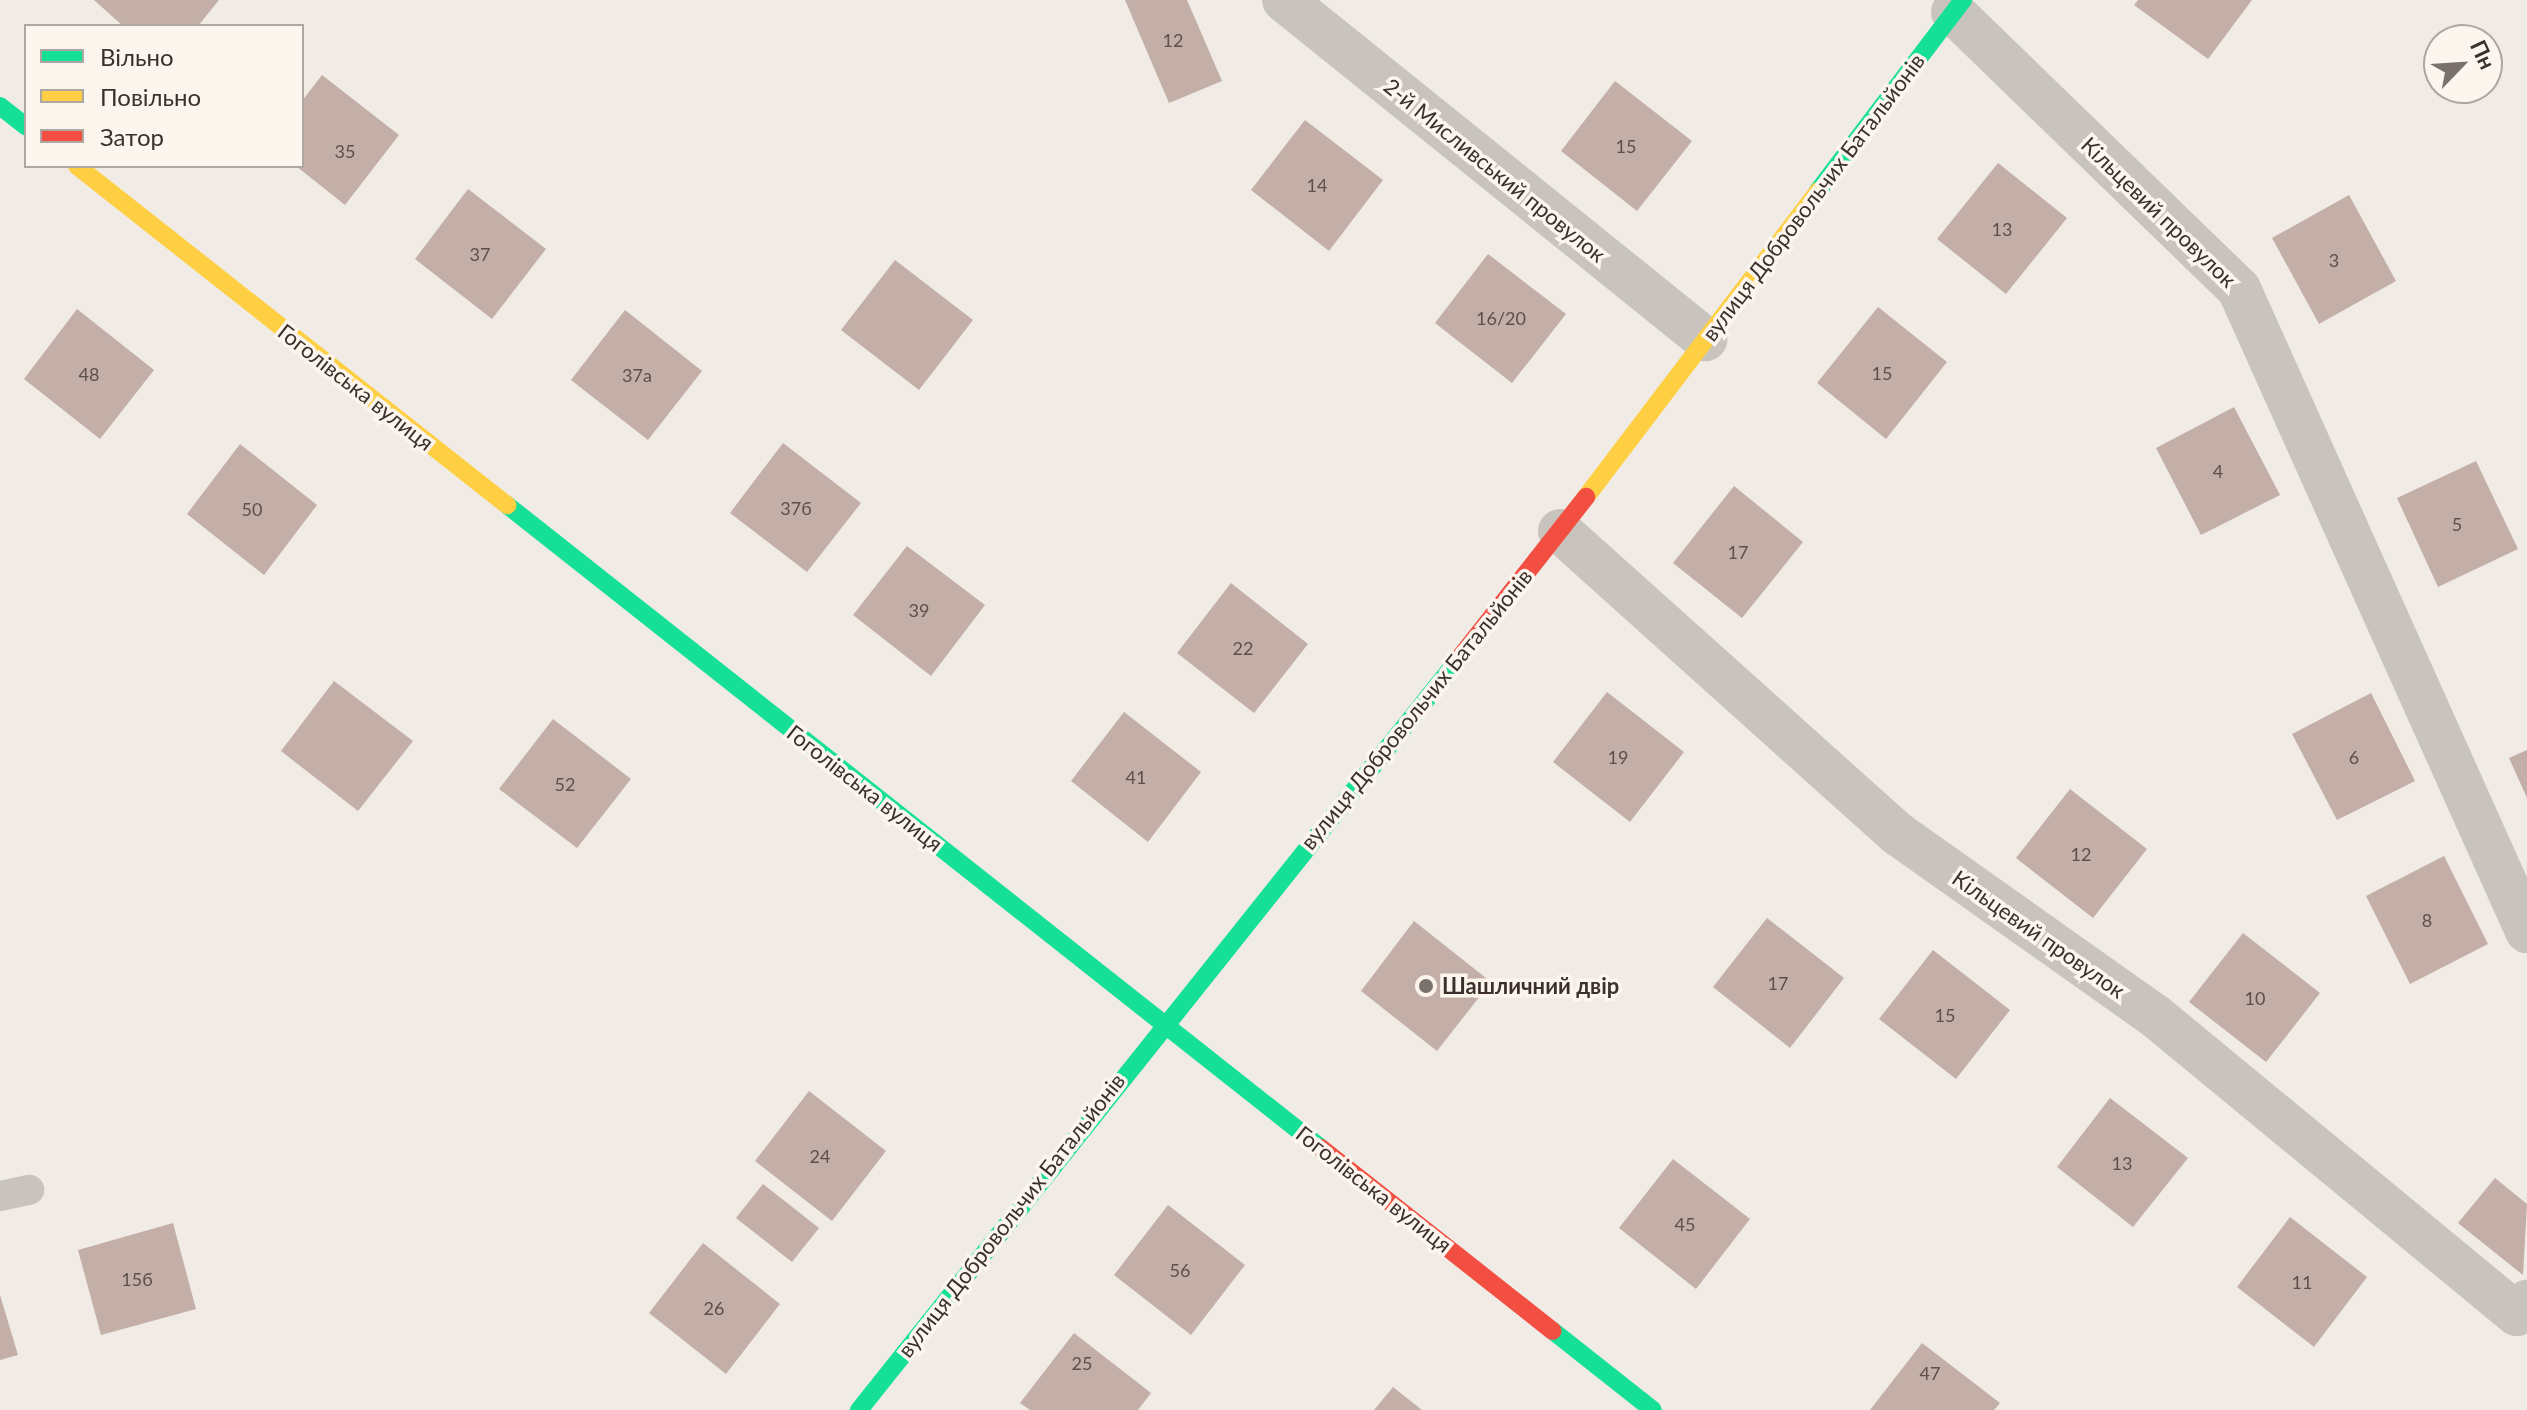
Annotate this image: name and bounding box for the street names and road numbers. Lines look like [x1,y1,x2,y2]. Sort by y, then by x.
street label: вулиця Добровольчих Батальйонів [1696,48,1930,346]
street label: 2-й Мисливський провулок [1379,72,1611,268]
street label: Кільцевий провулок [2076,131,2242,293]
street label: Гоголівська вулиця [273,318,439,456]
street label: вулиця Добровольчих Батальйонів [1295,564,1537,854]
street label: Гоголівська вулиця [782,719,948,857]
street label: Кільцевий провулок [1948,864,2130,1004]
street label: вулиця Добровольчих Батальйонів [892,1068,1130,1362]
street label: Гоголівська вулиця [1291,1120,1457,1258]

